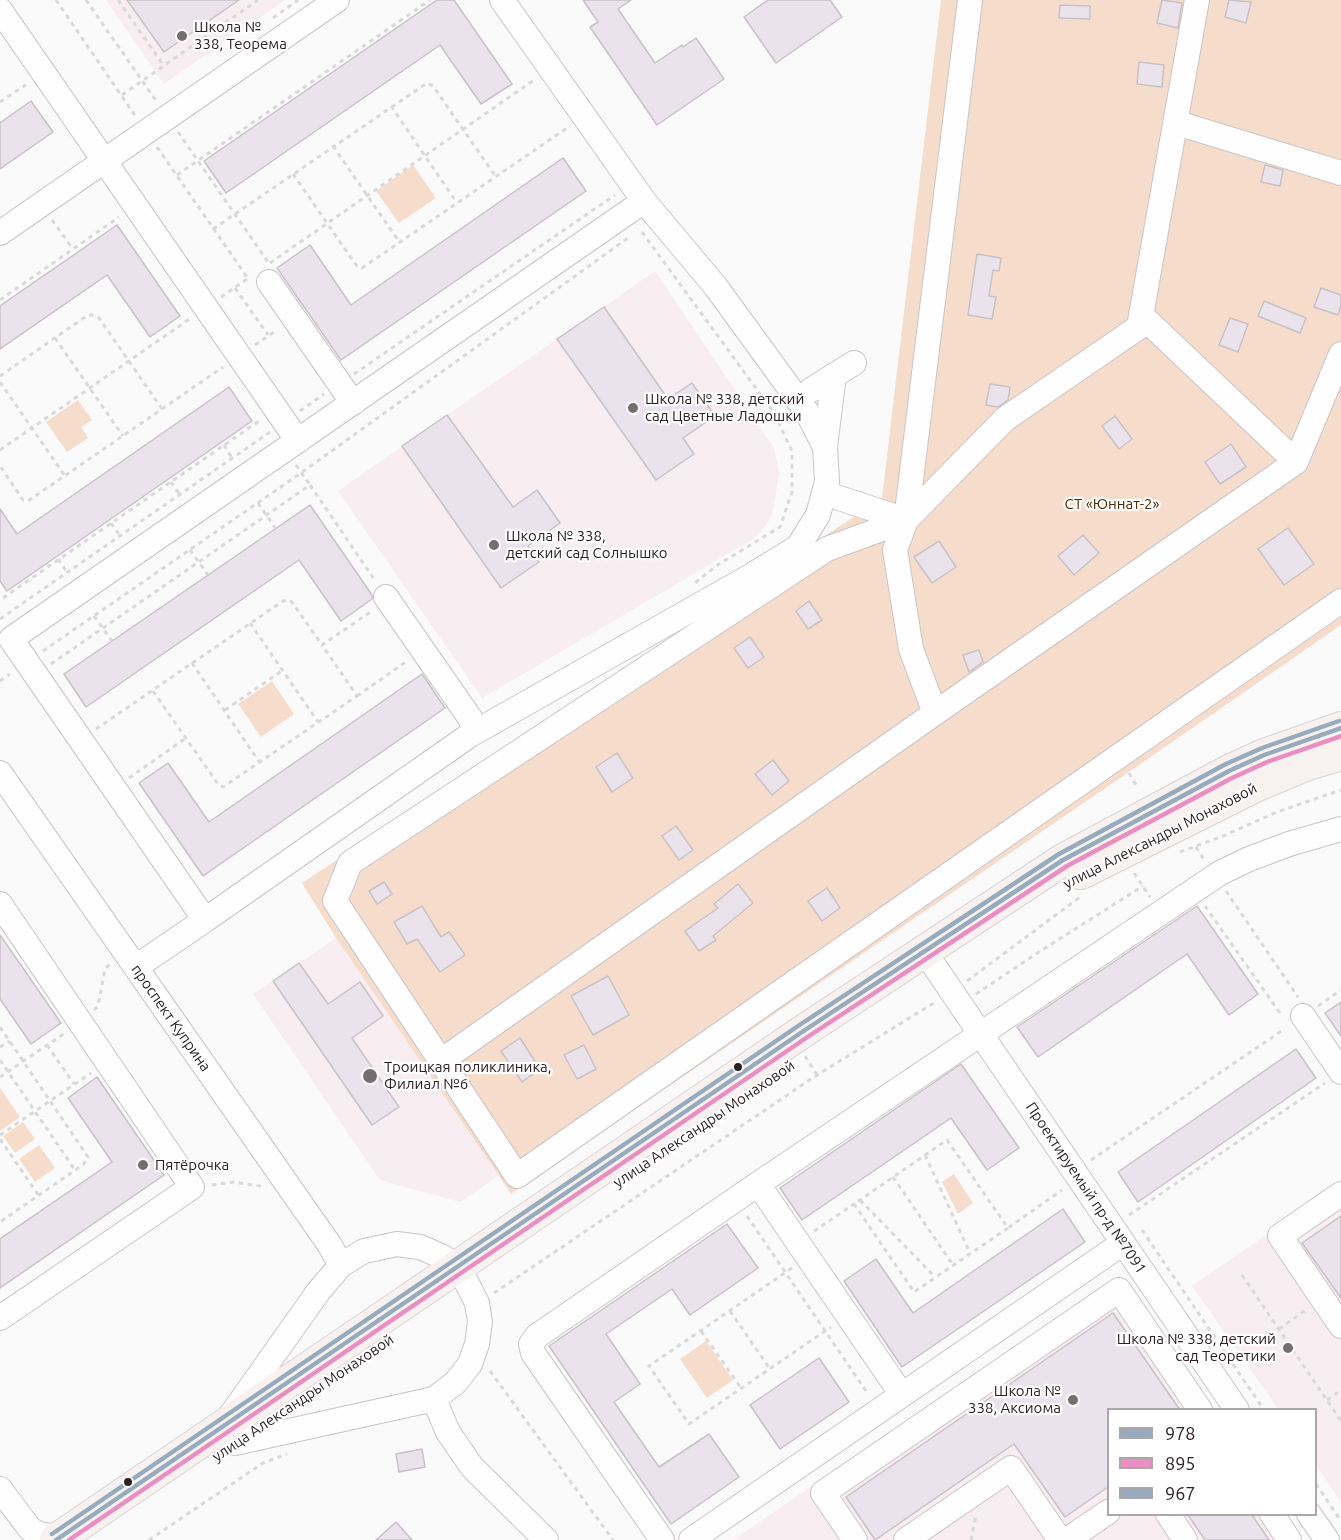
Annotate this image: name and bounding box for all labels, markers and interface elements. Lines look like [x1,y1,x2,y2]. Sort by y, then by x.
place label: Школа № 338, Теорема [194,18,287,53]
marker: Школа № 338, Теорема [175,29,189,43]
place label: Школа № 338, детский сад Цветные Ладошки [645,390,804,425]
marker: Школа № 338, детский сад Цветные Ладошки [626,401,640,415]
park label: СТ «Юннат-2» [1065,495,1159,513]
place label: Школа № 338, детский сад Солнышко [506,527,668,562]
marker: Школа № 338, детский сад Солнышко [487,538,501,552]
street label: улица Александры Монаховой [1060,779,1260,893]
street label: проспект Куприна [127,961,215,1075]
street label: улица Александры Монаховой [610,1056,798,1192]
place label: Троицкая поликлиника, Филиал №6 [384,1058,552,1093]
unlabelled marker [732,1061,744,1073]
marker: Троицкая поликлиника, Филиал №6 [361,1067,379,1085]
street label: Проектируемый пр-д №7091 [1022,1099,1150,1277]
place label: Пятёрочка [155,1156,229,1174]
marker: Пятёрочка [136,1158,150,1172]
street label: улица Александры Монаховой [209,1330,397,1466]
place label: Школа № 338, детский сад Теоретики [1117,1330,1276,1365]
marker: Школа № 338, детский сад Теоретики [1281,1341,1295,1355]
place label: Школа № 338, Аксиома [968,1382,1061,1417]
marker: Школа № 338, Аксиома [1066,1393,1080,1407]
legend [1107,1408,1317,1516]
text: 978 [1165,1423,1195,1443]
text: 895 [1165,1453,1195,1473]
unlabelled marker [122,1476,134,1488]
text: 967 [1165,1483,1195,1503]

